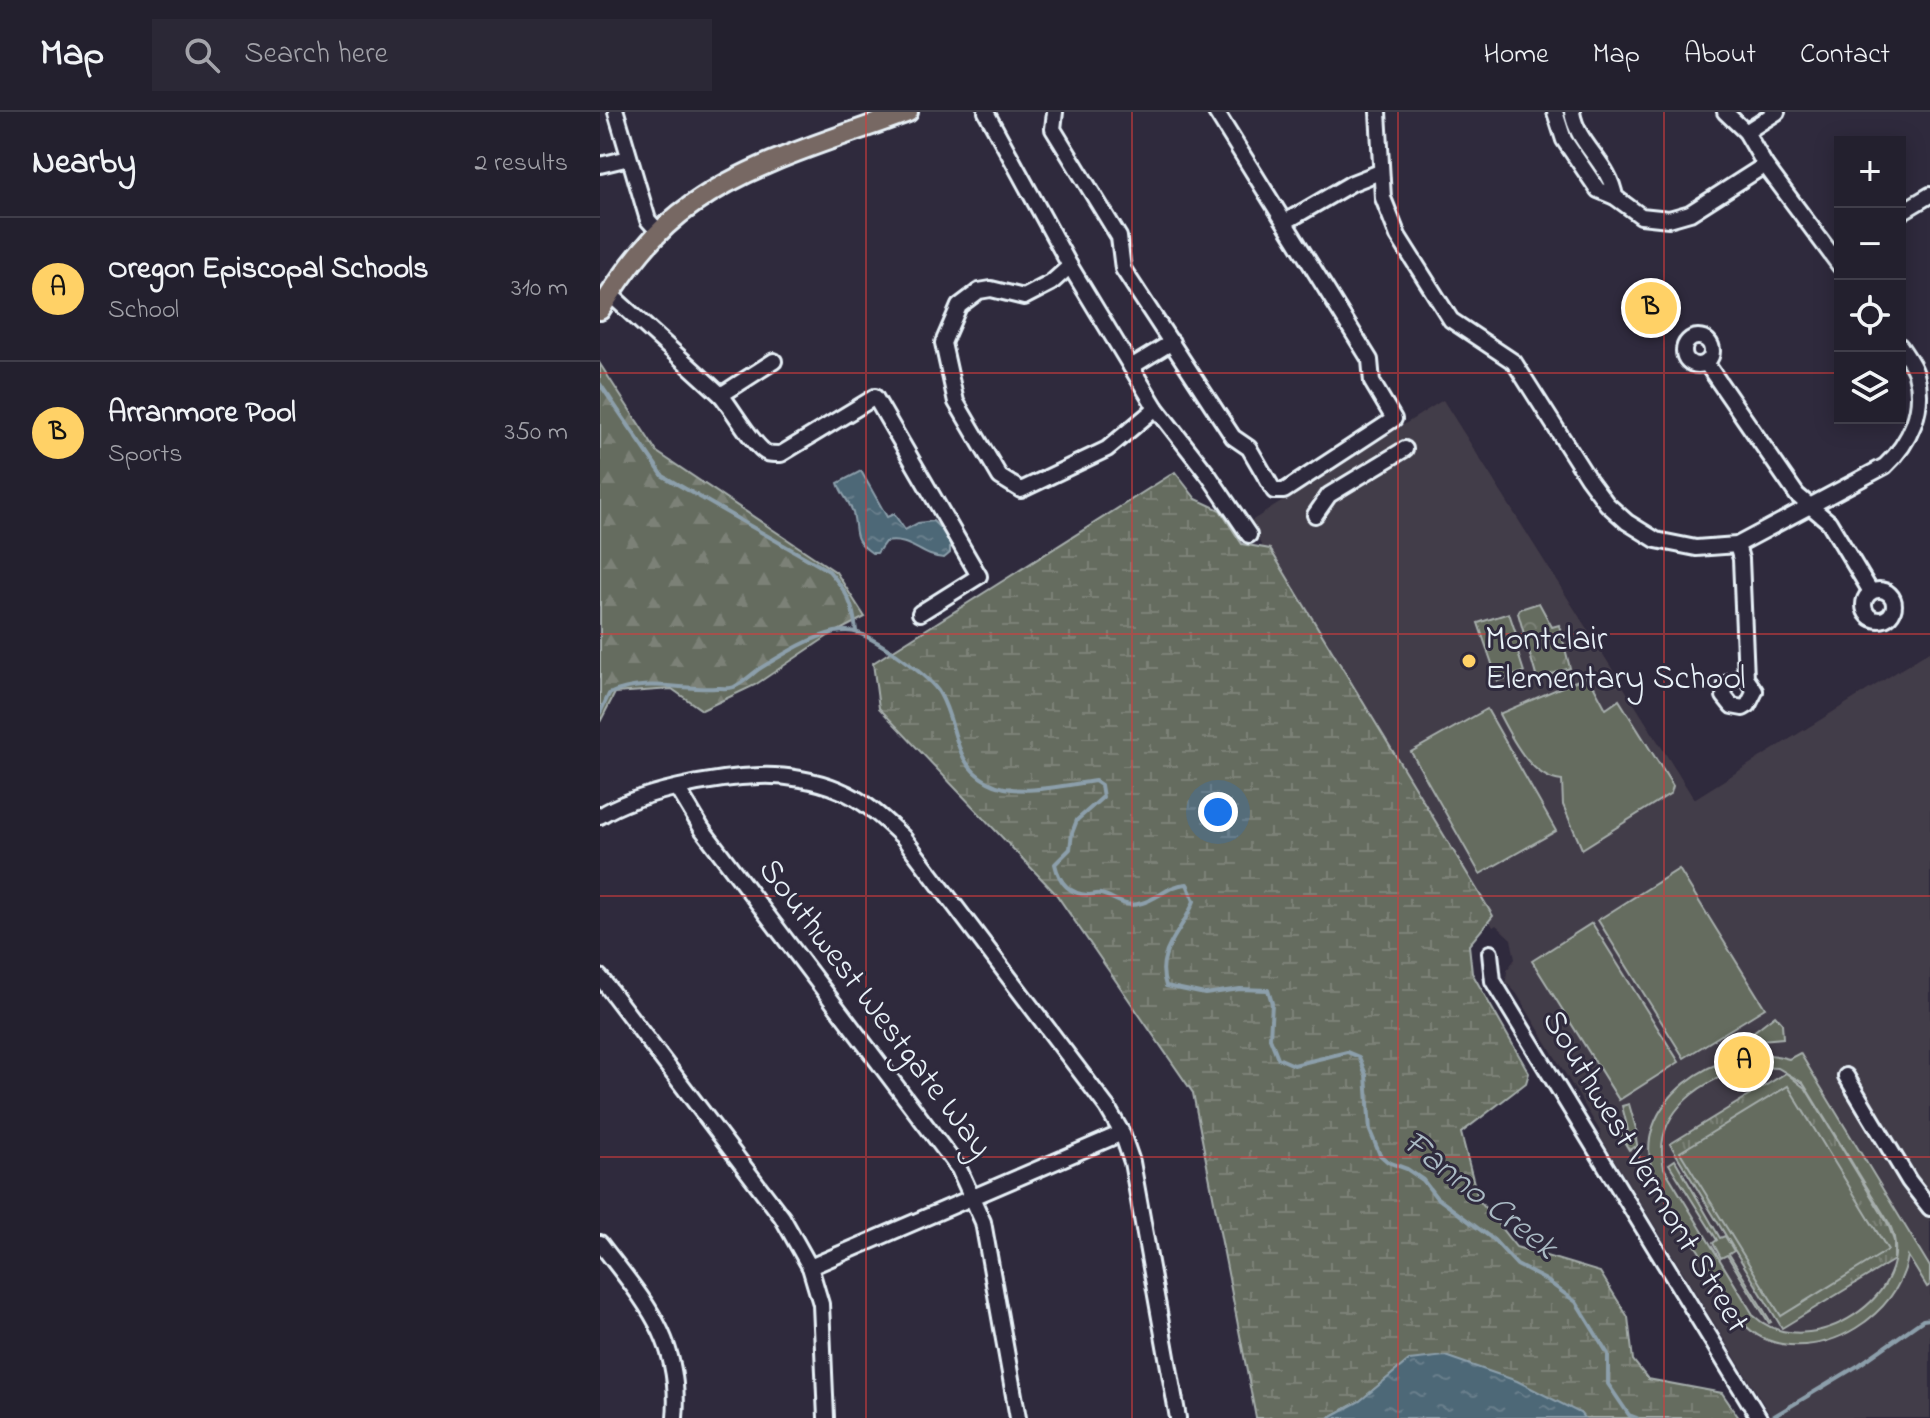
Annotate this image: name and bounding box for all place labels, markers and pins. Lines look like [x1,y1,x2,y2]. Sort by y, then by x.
pin: B [1625,278,1677,338]
place label: Montclair Elementary School [1485,616,1746,705]
marker: Montclair Elementary School [1460,652,1478,670]
pin: A [1718,1032,1770,1092]

